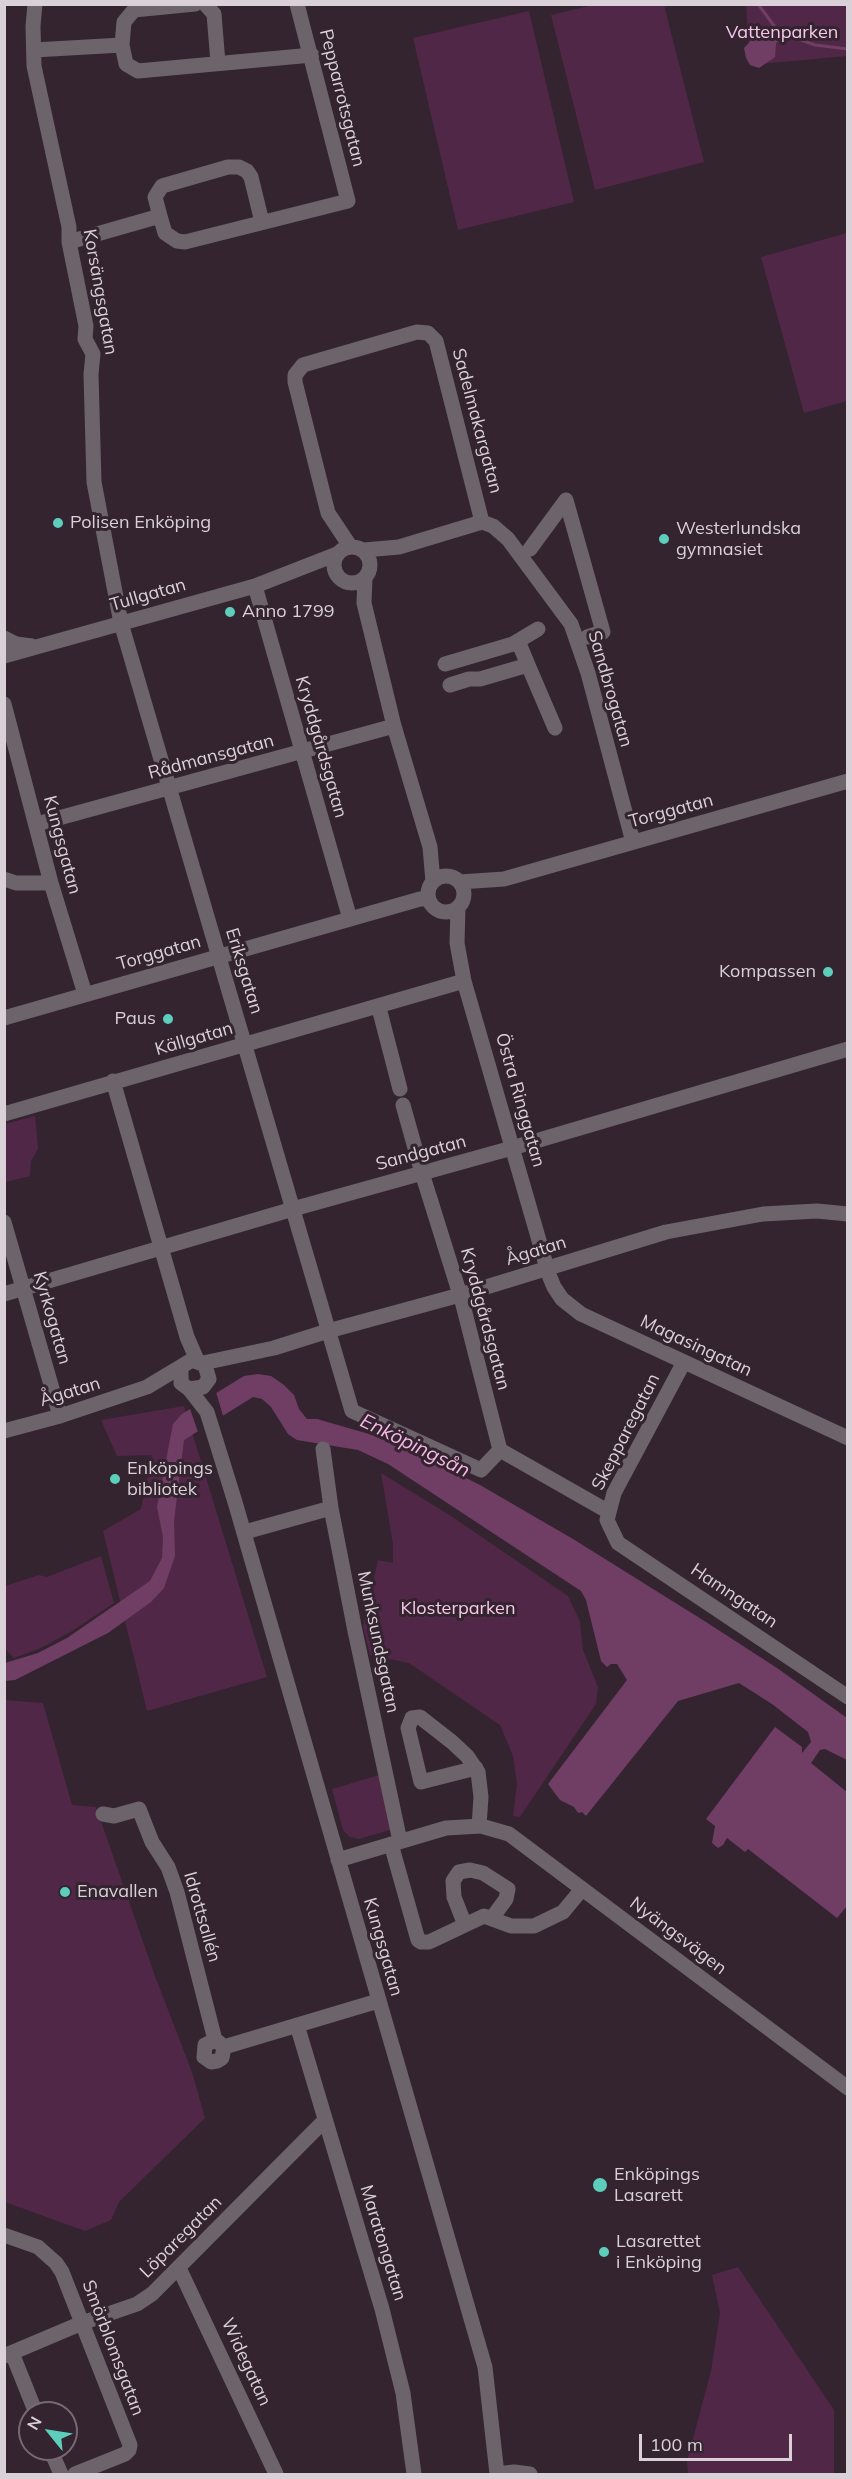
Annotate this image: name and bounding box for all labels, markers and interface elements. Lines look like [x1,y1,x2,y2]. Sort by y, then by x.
park label: Vattenparken [726,22,838,44]
street label: Pepparrotsgatan [314,27,370,169]
street label: Korsängsgatan [78,227,122,357]
street label: Sadelmakargatan [447,346,507,496]
place label: Polisen Enköping [70,512,211,534]
marker: Polisen Enköping [51,516,65,530]
place label: Westerlundska gymnasiet [676,518,801,560]
marker: Westerlundska gymnasiet [657,532,671,546]
street label: Tullgatan [108,574,188,616]
place label: Anno 1799 [242,601,335,623]
marker: Anno 1799 [223,605,237,619]
street label: Sandbrogatan [583,628,637,750]
street label: Kryddgårdsgatan [290,674,352,820]
street label: Rådmansgatan [146,730,276,784]
street label: Torggatan [627,789,715,833]
street label: Kungsgatan [38,793,86,897]
street label: Eriksgatan [221,925,267,1017]
street label: Torggatan [115,931,203,975]
place label: Kompassen [719,961,816,983]
marker: Kompassen [821,965,835,979]
place label: Paus [115,1008,156,1030]
marker: Paus [161,1012,175,1026]
street label: Källgatan [153,1018,235,1060]
street label: Östra Ringgatan [491,1030,549,1170]
street label: Sandgatan [373,1131,469,1175]
street label: Ågatan [503,1232,569,1270]
street label: Kryddgårdsgatan [456,1245,514,1393]
street label: Kyrkogatan [28,1269,76,1367]
street label: Magasingatan [637,1311,755,1381]
street label: Skepparegatan [587,1370,665,1494]
street label: Ågatan [37,1373,103,1411]
water label: Enköpingsån [356,1409,474,1483]
place label: Enköpings bibliotek [127,1458,213,1500]
marker: Enköpings bibliotek [108,1472,122,1486]
street label: Hamngatan [686,1559,782,1633]
street label: Munksundsgatan [352,1569,404,1715]
park label: Klosterparken [401,1598,515,1620]
street label: Idrottsallén [179,1869,225,1965]
place label: Enavallen [77,1881,158,1903]
marker: Enavallen [58,1885,72,1899]
street label: Nyängsvägen [625,1893,731,1979]
street label: Kungsgatan [359,1895,407,1999]
place label: Enköpings Lasarett [614,2164,700,2206]
marker: Enköpings Lasarett [591,2176,609,2194]
street label: Maratongatan [355,2183,411,2303]
street label: Löparegatan [135,2191,227,2283]
place label: Lasarettet i Enköping [616,2231,702,2274]
marker: Lasarettet i Enköping [597,2245,611,2259]
street label: Smörblomsgatan [77,2277,149,2419]
street label: Widegatan [216,2315,276,2409]
north arrow [18,2401,78,2461]
text: N [22,2413,46,2433]
scale bar [642,2422,795,2460]
text: 100 m [650,2433,703,2456]

